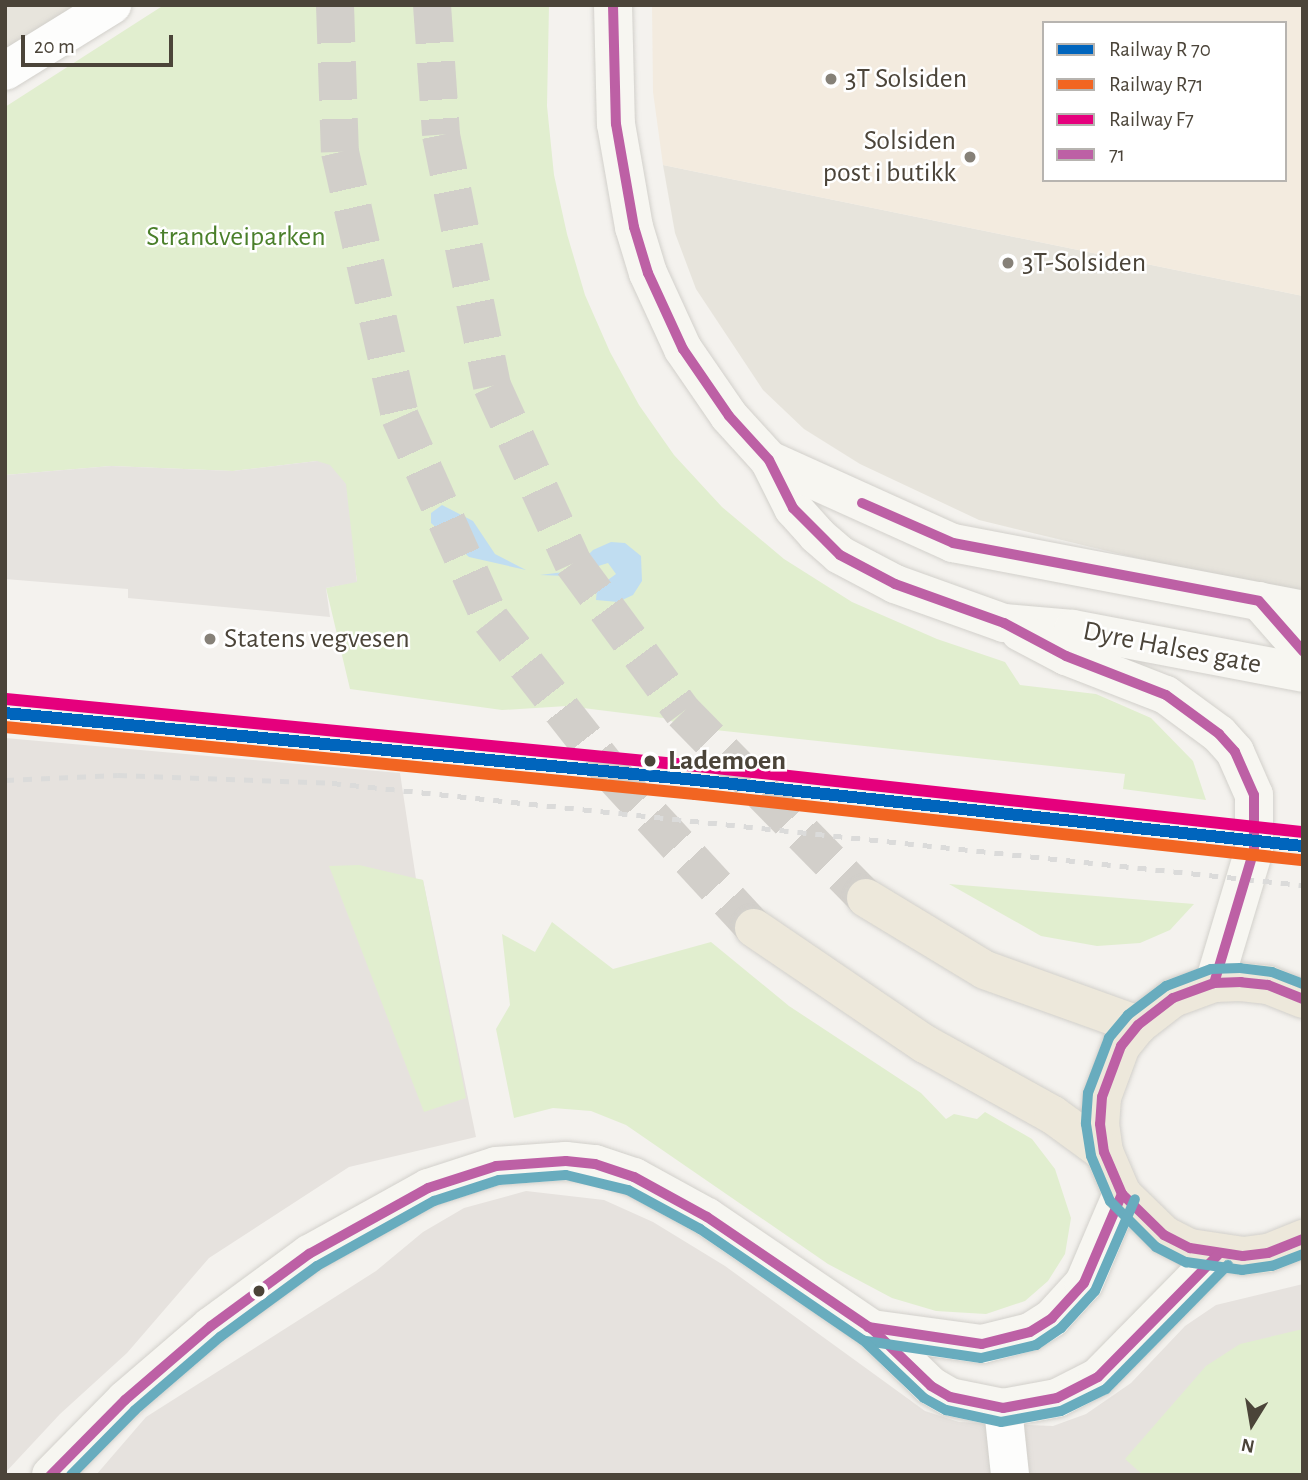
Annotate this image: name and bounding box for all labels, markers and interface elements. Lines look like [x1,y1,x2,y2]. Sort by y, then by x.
scale bar [24,21,177,65]
legend [1042,21,1287,182]
text: 20 m [34,36,75,57]
text: Railway R 70 [1109,39,1211,60]
place label: 3T Solsiden [845,62,967,96]
marker: 3T Solsiden [823,71,839,87]
text: Railway R71 [1109,74,1204,95]
text: Railway F7 [1109,109,1194,130]
place label: Solsiden post i butikk [823,124,956,190]
text: 71 [1109,144,1125,165]
marker: Solsiden post i butikk [962,149,978,165]
park label: Strandveiparken [146,220,326,254]
place label: 3T-Solsiden [1022,246,1146,280]
marker: 3T-Solsiden [1000,255,1016,271]
street label: Dyre Halses gate [1080,614,1264,682]
place label: Statens vegvesen [224,622,410,656]
marker: Statens vegvesen [202,631,218,647]
place label: Lademoen [668,744,786,778]
marker: Lademoen [638,749,662,773]
unlabelled marker [252,1284,266,1298]
north arrow [1217,1389,1287,1459]
text: N [1240,1435,1256,1456]

